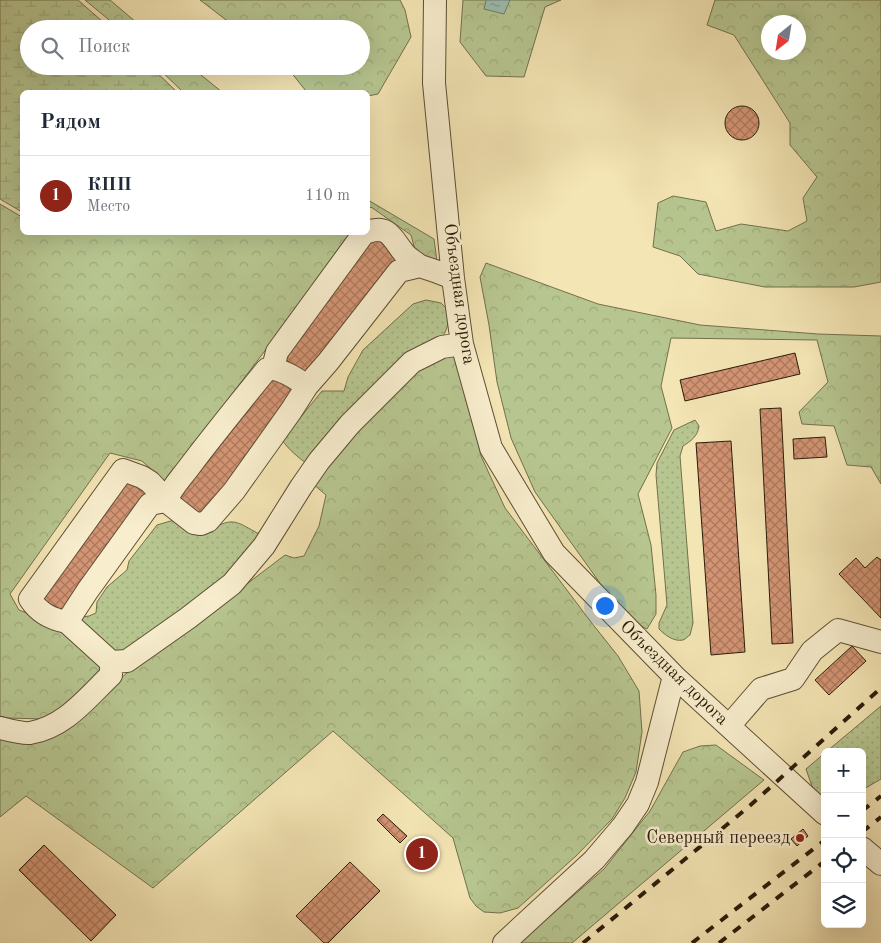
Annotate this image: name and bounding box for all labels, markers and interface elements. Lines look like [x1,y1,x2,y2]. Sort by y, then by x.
north arrow [761,15,806,60]
search box [20,20,370,75]
icon: search [38,34,66,62]
text: Поиск [78,38,130,57]
text: Рядом [40,112,101,133]
text: КПП [87,176,132,195]
text: 1 [51,188,61,204]
text: 110 m [305,188,350,204]
text: Место [87,199,130,215]
street label: Объездная дорога [440,222,478,366]
your location [592,593,618,619]
street label: Объездная дорога [617,617,731,729]
map controls [821,748,866,928]
button: + [821,748,866,793]
button: − [821,793,866,838]
place label: Северный переезд [646,829,790,847]
marker: Северный переезд [794,832,806,844]
pin: 1 [406,835,438,873]
button: locate [821,838,866,883]
button: layers [821,883,866,928]

